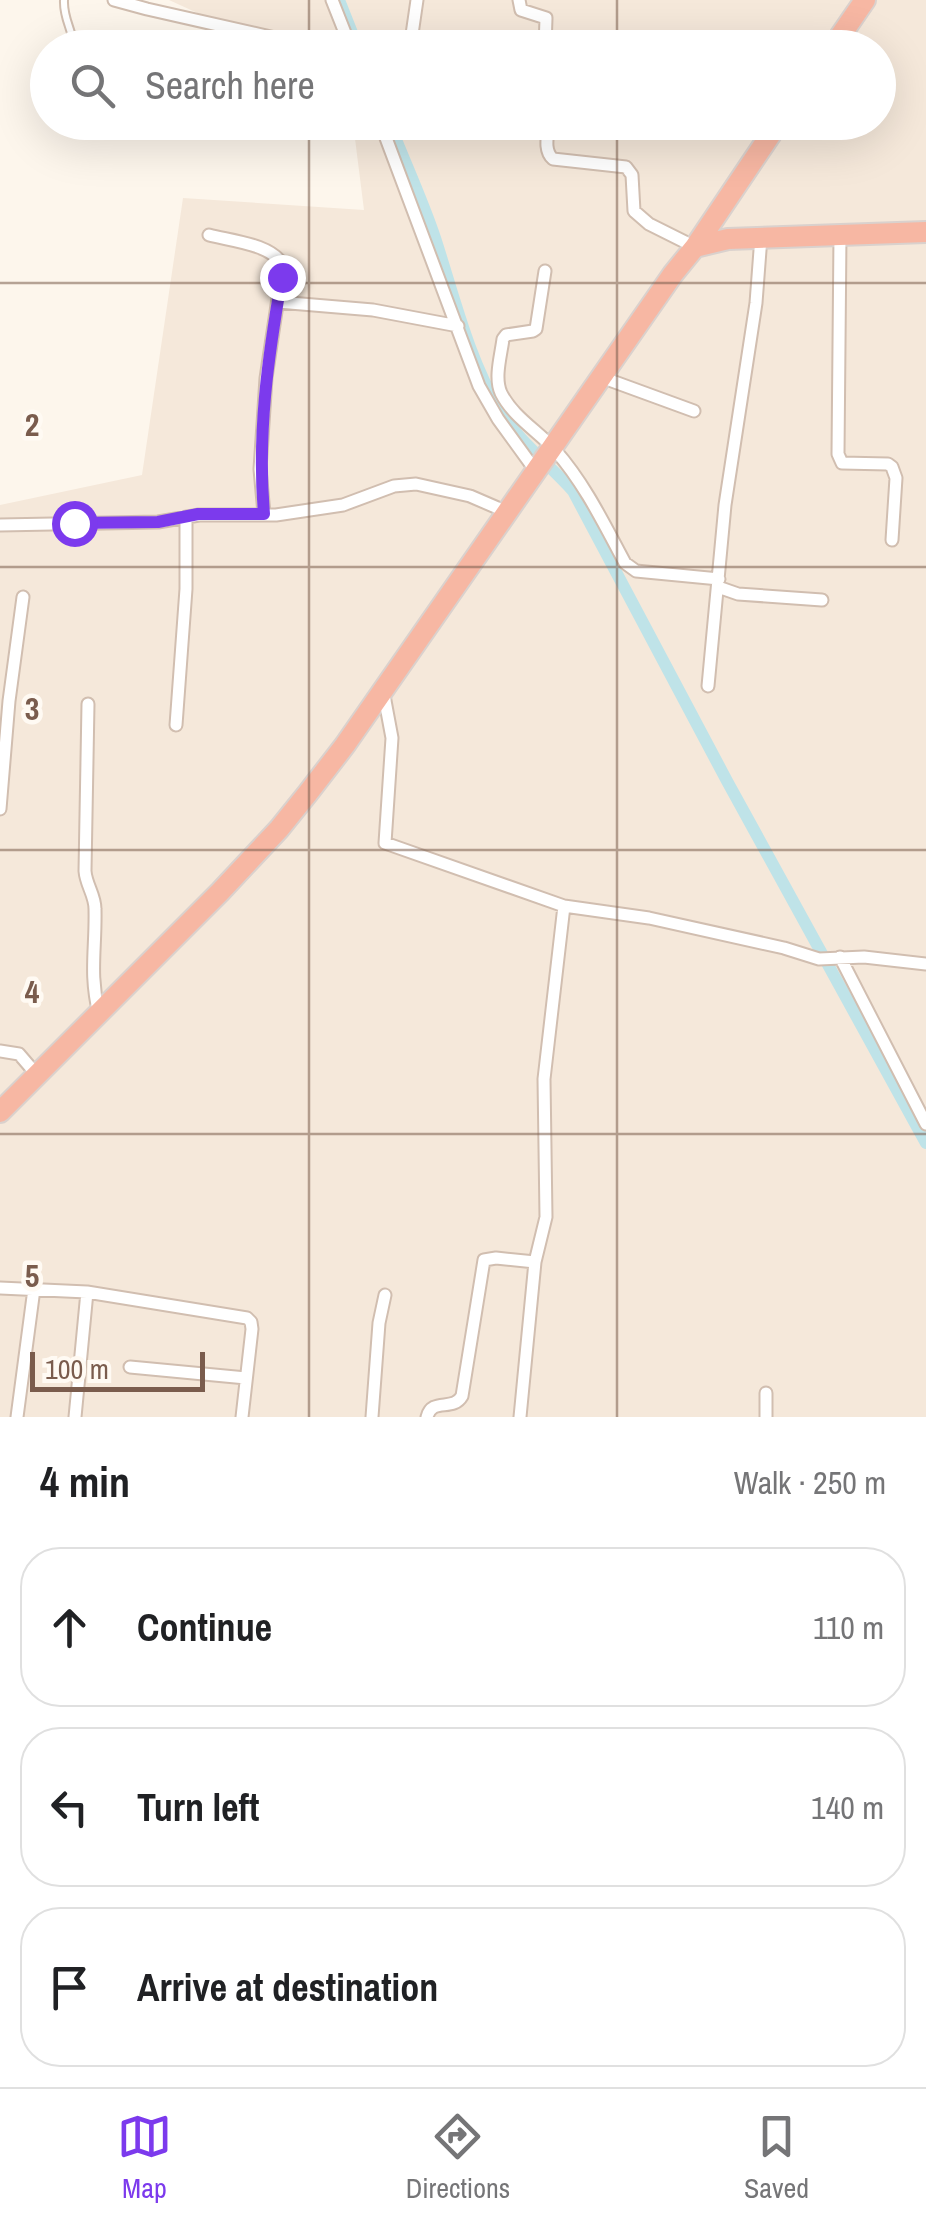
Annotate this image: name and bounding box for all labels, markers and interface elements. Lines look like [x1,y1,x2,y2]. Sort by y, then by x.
search box [30,30,896,140]
icon: search [65,58,120,113]
text: Search here [145,60,315,111]
route end [260,255,306,301]
text: 2 [25,403,39,446]
route start [52,501,98,547]
text: 3 [25,687,39,730]
text: 4 [25,970,40,1013]
text: 5 [25,1254,39,1297]
scale bar [30,1347,205,1392]
text: 100 m [45,1350,109,1388]
text: 4 min [40,1454,130,1510]
text: Walk · 250 m [734,1461,886,1504]
icon: ahead [42,1600,97,1655]
text: Continue [137,1602,272,1653]
text: 110 m [813,1606,884,1649]
icon: left [42,1780,97,1835]
text: Turn left [137,1782,259,1833]
text: 140 m [811,1786,884,1829]
icon: arrive [42,1960,97,2015]
text: Arrive at destination [137,1962,438,2013]
tab: Map [117,2109,172,2207]
tab: Directions [406,2109,510,2207]
tab: Saved [744,2109,809,2207]

